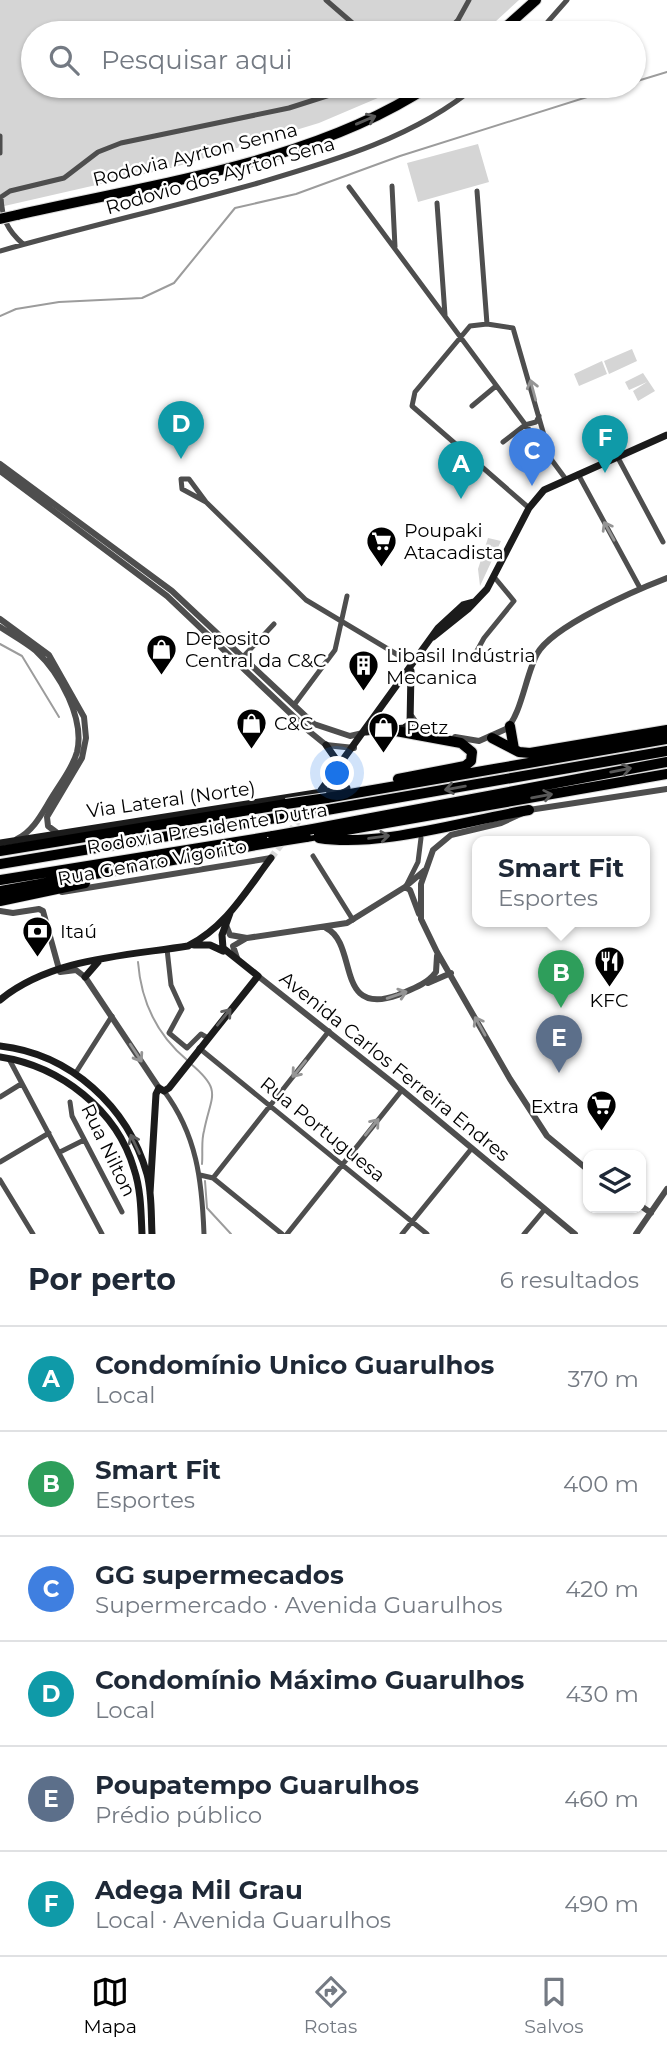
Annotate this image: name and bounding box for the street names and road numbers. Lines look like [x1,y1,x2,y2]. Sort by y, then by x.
street label: Rodovia Ayrton Senna [90,118,300,191]
street label: Rodovio dos Ayrton Sena [103,132,337,219]
street label: Via Lateral (Norte) [85,776,257,823]
street label: Rodovia Presidente Dutra [85,798,329,859]
street label: Rua Genaro Vigorito [56,834,249,890]
street label: Avenida Carlos Ferreira Endres [275,966,514,1166]
street label: Rua Portuguesa [256,1072,390,1187]
street label: Rua Nilton [76,1100,141,1200]

